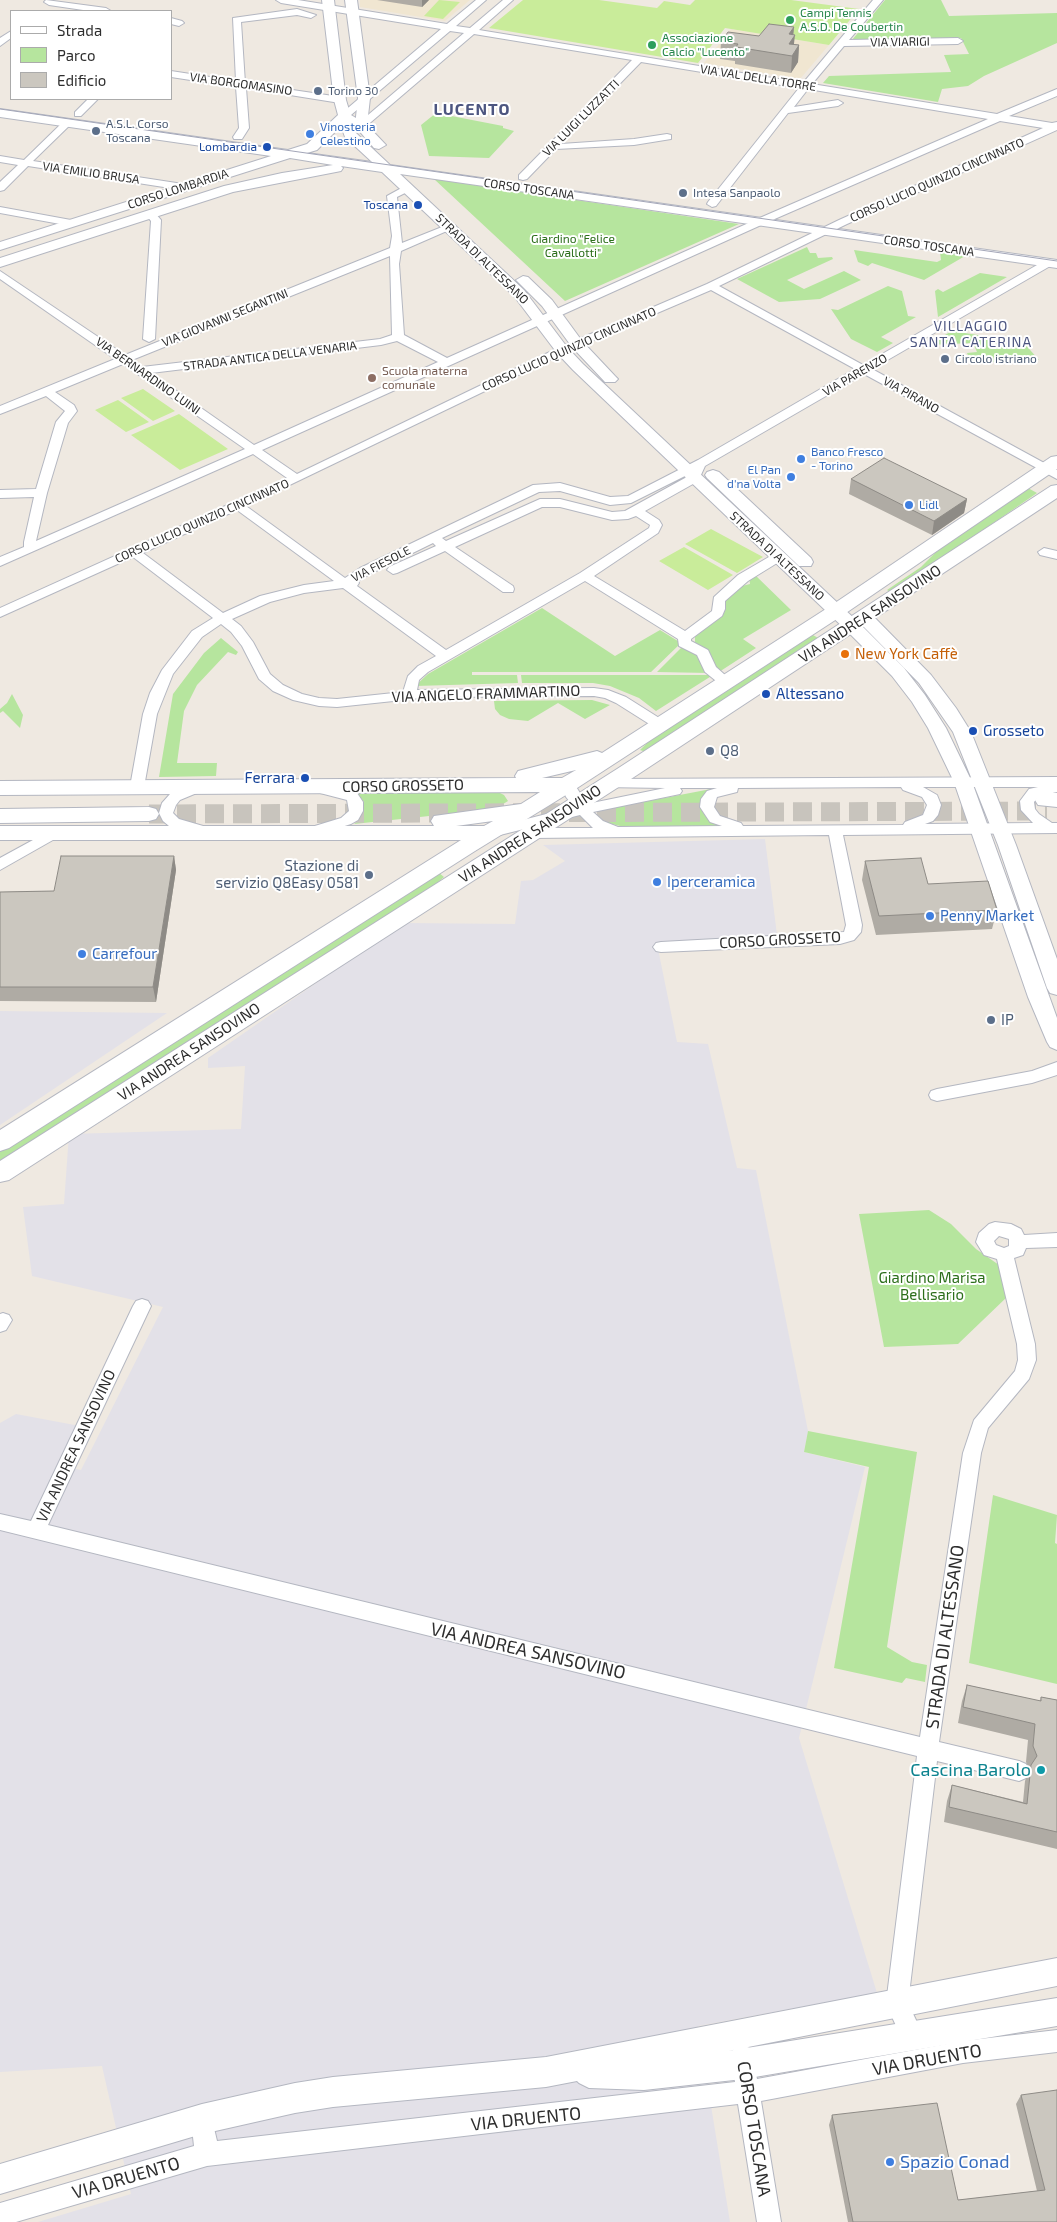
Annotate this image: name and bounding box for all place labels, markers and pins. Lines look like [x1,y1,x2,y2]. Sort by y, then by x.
place label: Campi Tennis A.S.D. De Coubertin [800,6,903,34]
marker: Campi Tennis A.S.D. De Coubertin [784,14,796,26]
place label: Associazione Calcio "Lucento" [662,31,749,59]
marker: Associazione Calcio "Lucento" [646,39,658,51]
place label: Torino 30 [328,84,379,98]
marker: Torino 30 [312,85,324,97]
place label: A.S.L. Corso Toscana [106,117,169,145]
place label: Vinosteria Celestino [320,120,376,148]
marker: A.S.L. Corso Toscana [90,125,102,137]
marker: Vinosteria Celestino [304,128,316,140]
place label: Lombardia [199,140,257,154]
marker: Lombardia [261,141,273,153]
place label: Intesa Sanpaolo [693,186,781,200]
marker: Intesa Sanpaolo [677,187,689,199]
place label: Toscana [363,198,408,212]
marker: Toscana [412,199,424,211]
place label: Circolo istriano [955,352,1037,366]
marker: Circolo istriano [939,353,951,365]
place label: Scuola materna comunale [382,364,468,392]
marker: Scuola materna comunale [366,372,378,384]
place label: Banco Fresco - Torino [811,445,883,473]
marker: Banco Fresco - Torino [795,453,807,465]
place label: El Pan d'na Volta [727,463,781,491]
marker: El Pan d'na Volta [785,471,797,483]
place label: Lidl [919,498,939,512]
marker: Lidl [903,499,915,511]
place label: New York Caffè [855,645,958,663]
marker: New York Caffè [839,648,851,660]
place label: Altessano [776,685,844,703]
marker: Altessano [760,688,772,700]
place label: Grosseto [983,722,1044,740]
marker: Grosseto [967,725,979,737]
place label: Q8 [720,742,739,760]
marker: Q8 [704,745,716,757]
place label: Ferrara [245,769,295,787]
marker: Ferrara [299,772,311,784]
place label: Stazione di servizio Q8Easy 0581 [216,857,359,892]
marker: Stazione di servizio Q8Easy 0581 [363,869,375,881]
place label: Iperceramica [667,873,755,891]
marker: Iperceramica [651,876,663,888]
place label: Penny Market [940,907,1034,925]
marker: Penny Market [924,910,936,922]
place label: Carrefour [92,945,157,963]
marker: Carrefour [76,948,88,960]
place label: IP [1001,1011,1014,1029]
marker: IP [985,1014,997,1026]
place label: Cascina Barolo [910,1759,1031,1781]
marker: Cascina Barolo [1035,1764,1047,1776]
place label: Spazio Conad [900,2151,1009,2173]
marker: Spazio Conad [884,2156,896,2168]

